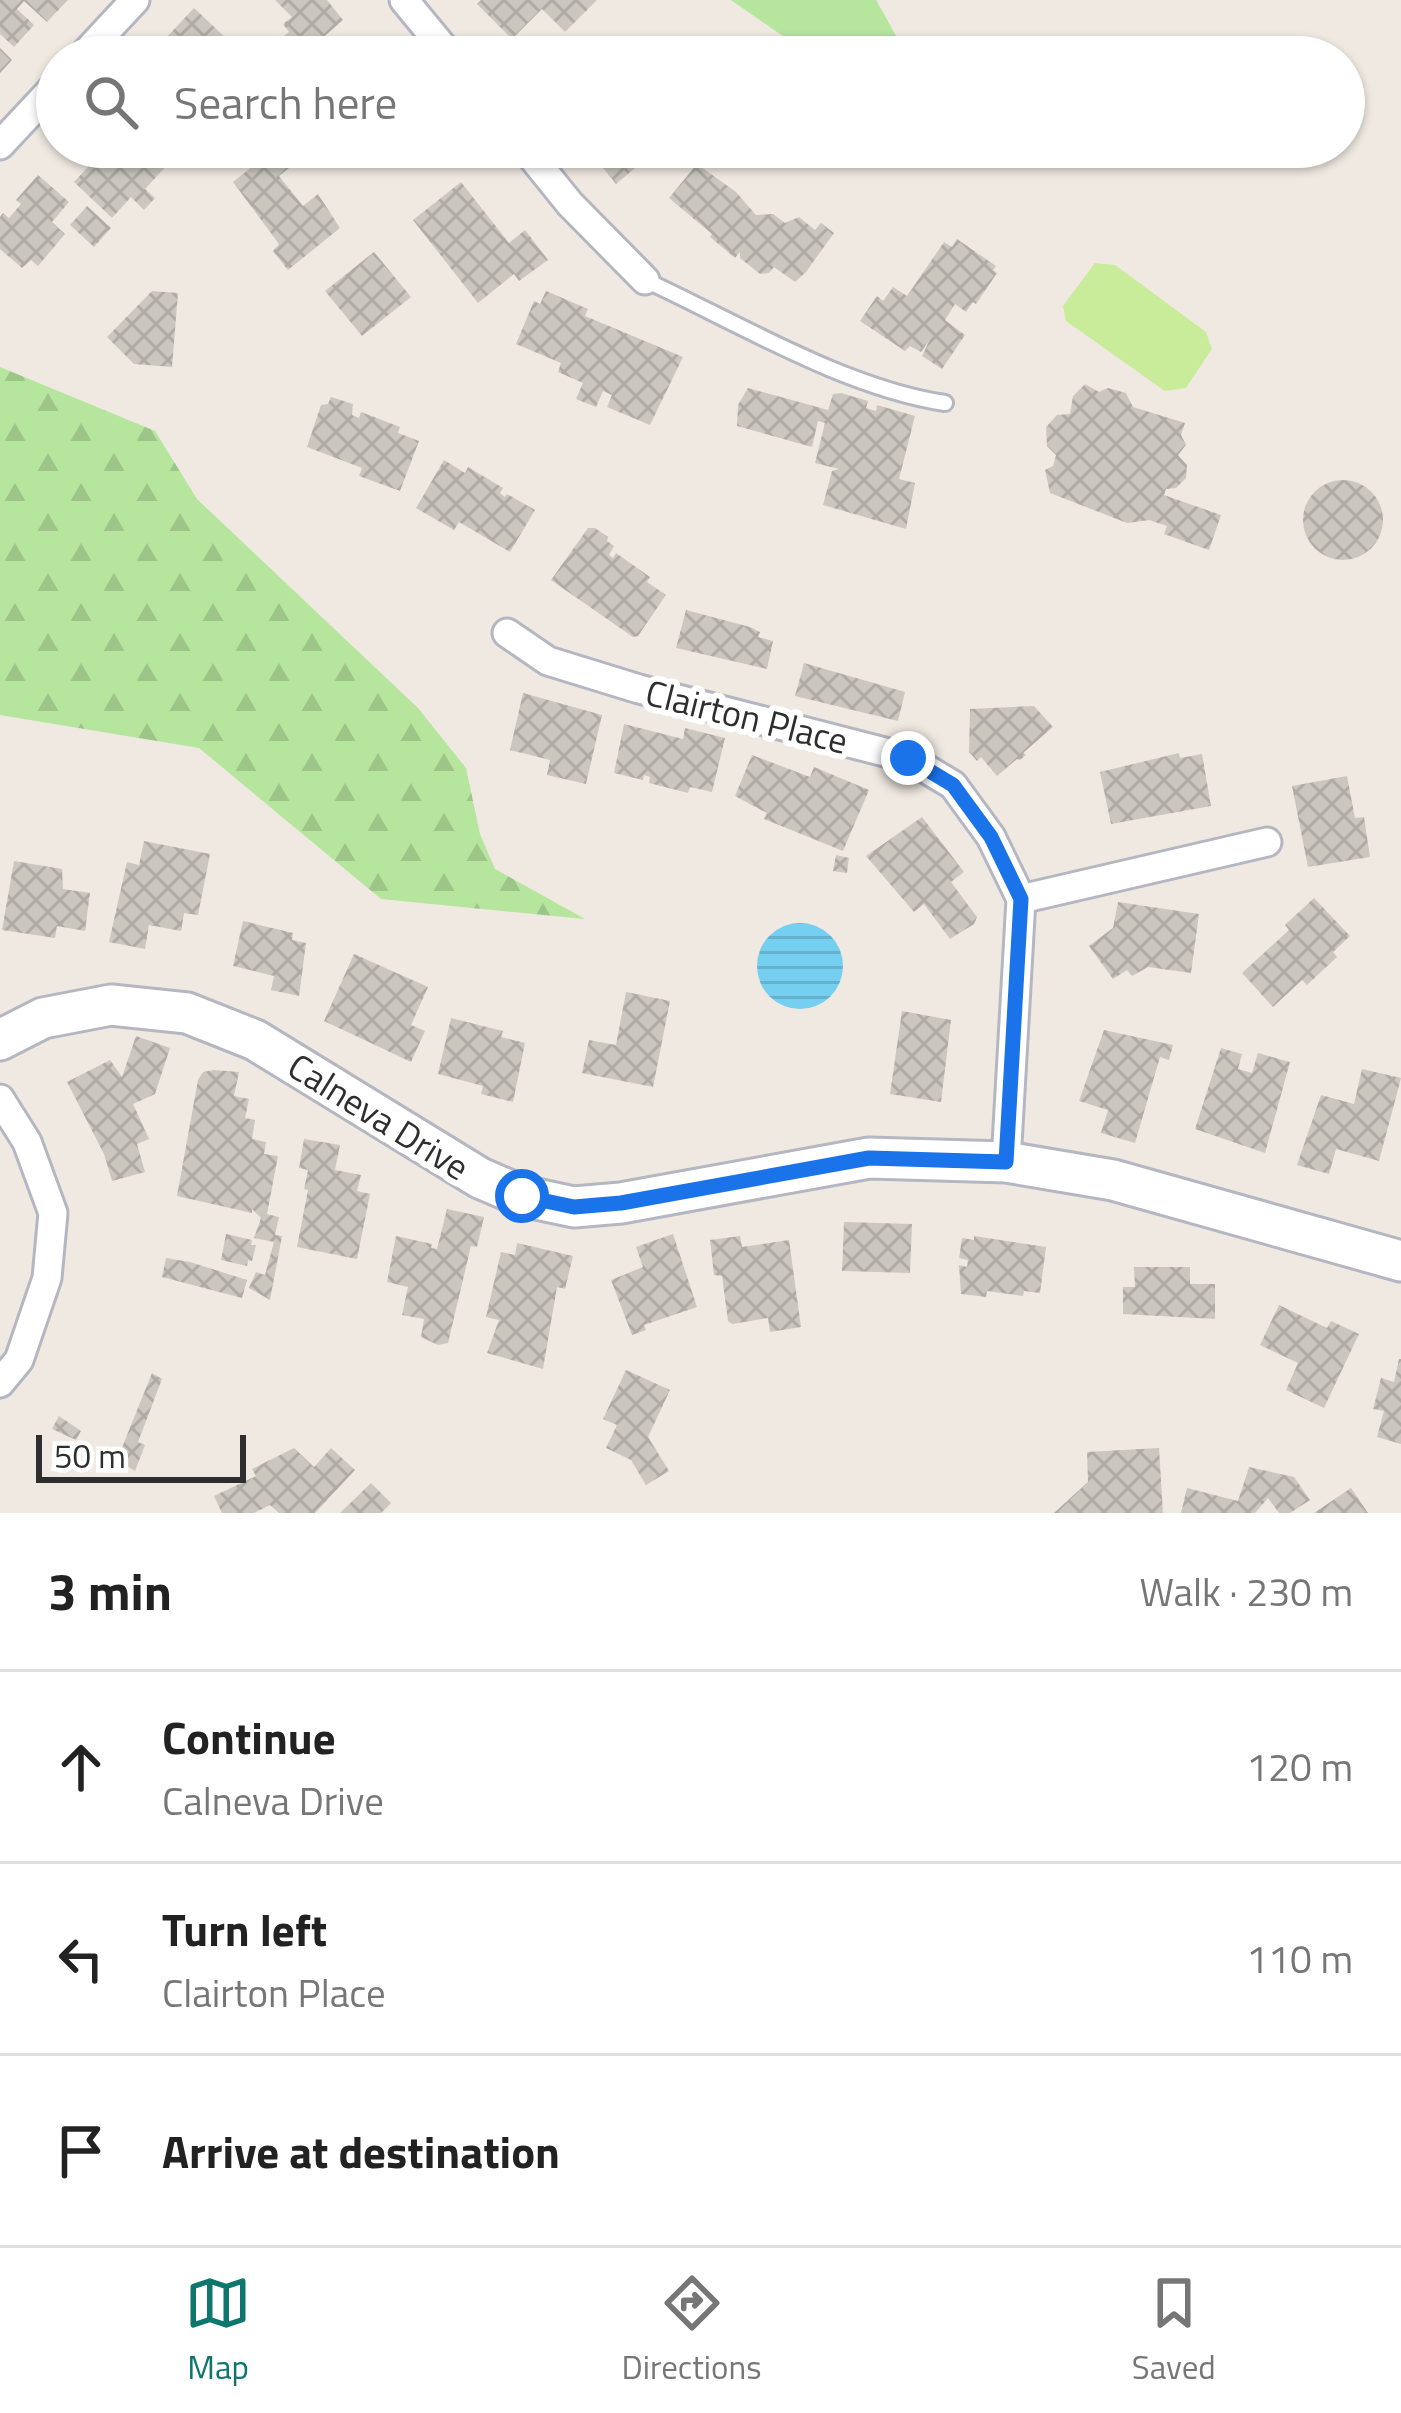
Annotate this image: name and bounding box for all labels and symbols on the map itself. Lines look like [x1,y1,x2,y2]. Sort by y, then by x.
street label: Clairton Place [640,664,854,768]
route end [881,731,935,785]
street label: Calneva Drive [278,1038,480,1194]
route start [495,1169,549,1223]
scale bar [36,1429,246,1482]

